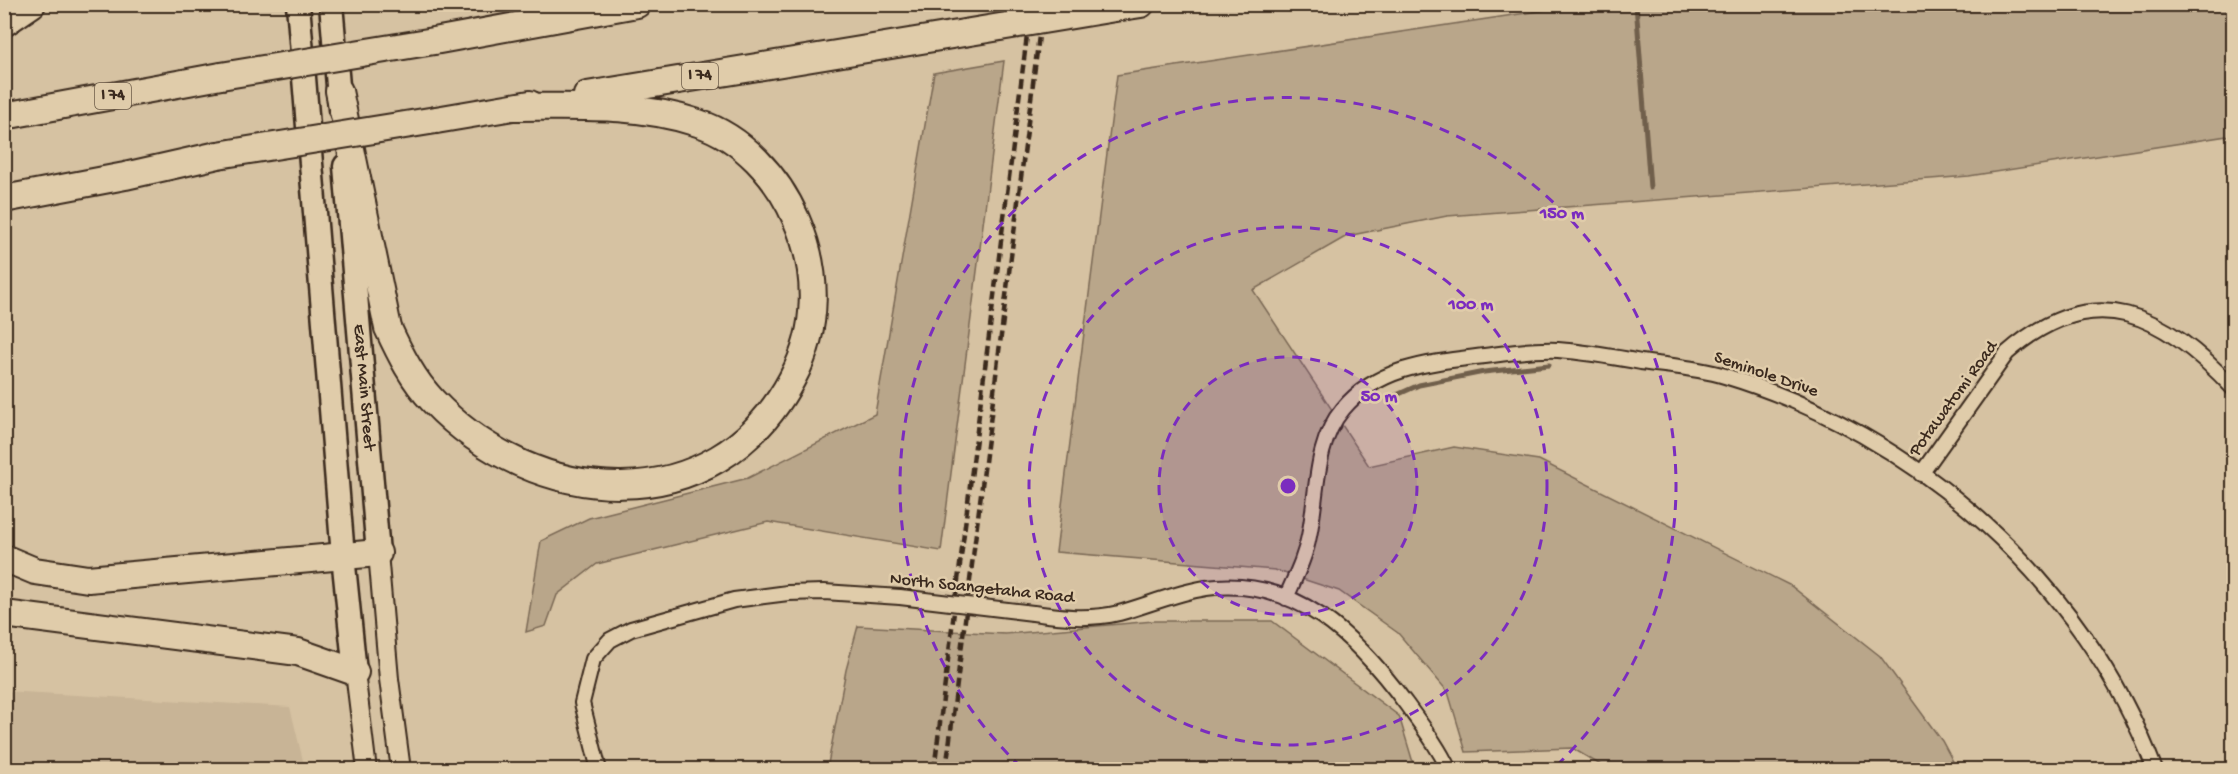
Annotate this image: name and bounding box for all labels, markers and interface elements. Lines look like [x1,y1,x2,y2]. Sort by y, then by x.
road number: I 74 [682,63,718,89]
road number: I 74 [95,83,131,109]
text: 150 m [1539,204,1584,225]
text: 100 m [1448,295,1494,316]
street label: East Main Street [348,323,380,453]
street label: Potawatomi Road [1905,336,2004,462]
street label: Seminole Drive [1711,347,1822,403]
text: 50 m [1361,387,1398,408]
centre of rings [1278,476,1298,496]
street label: North Soangetaha Road [889,569,1077,609]

